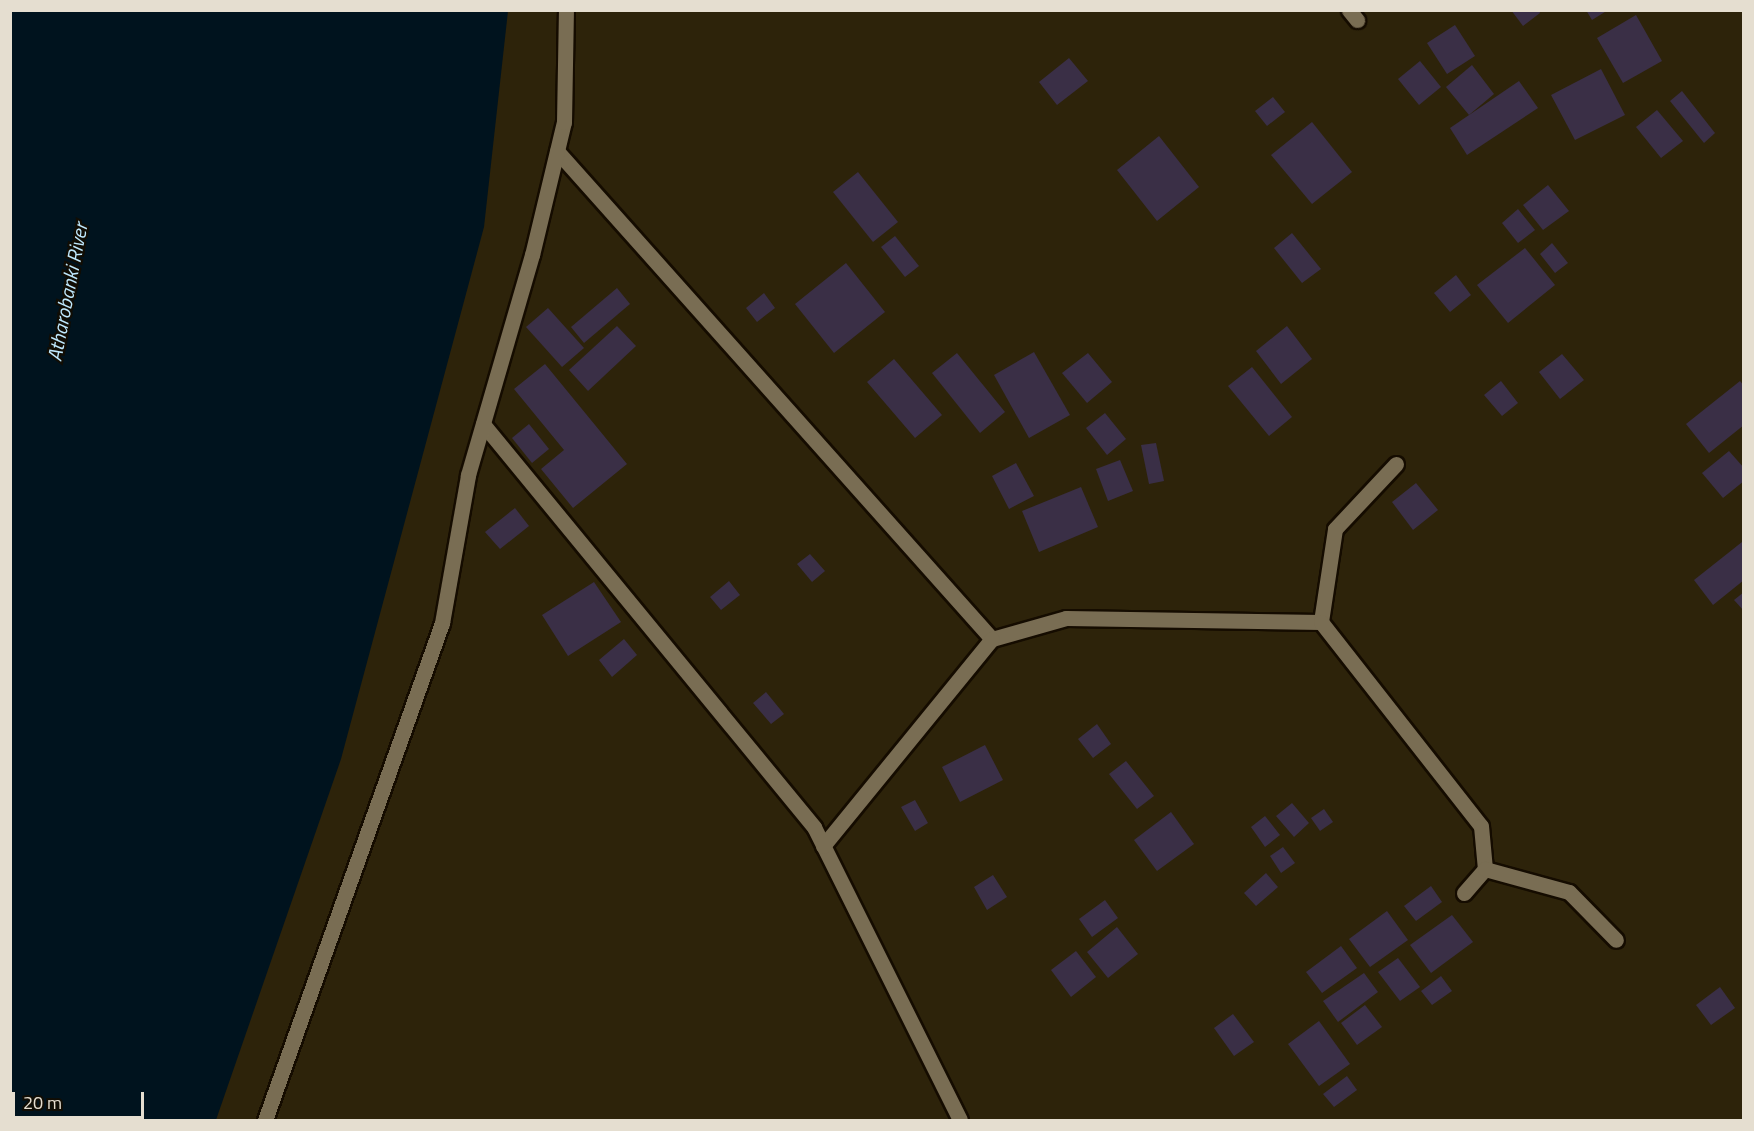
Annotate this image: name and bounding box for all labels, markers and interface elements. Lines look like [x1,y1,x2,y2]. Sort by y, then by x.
water label: Atharobanki River [42,221,92,363]
scale bar [15,1080,147,1118]
text: 20 m [23,1089,62,1116]

